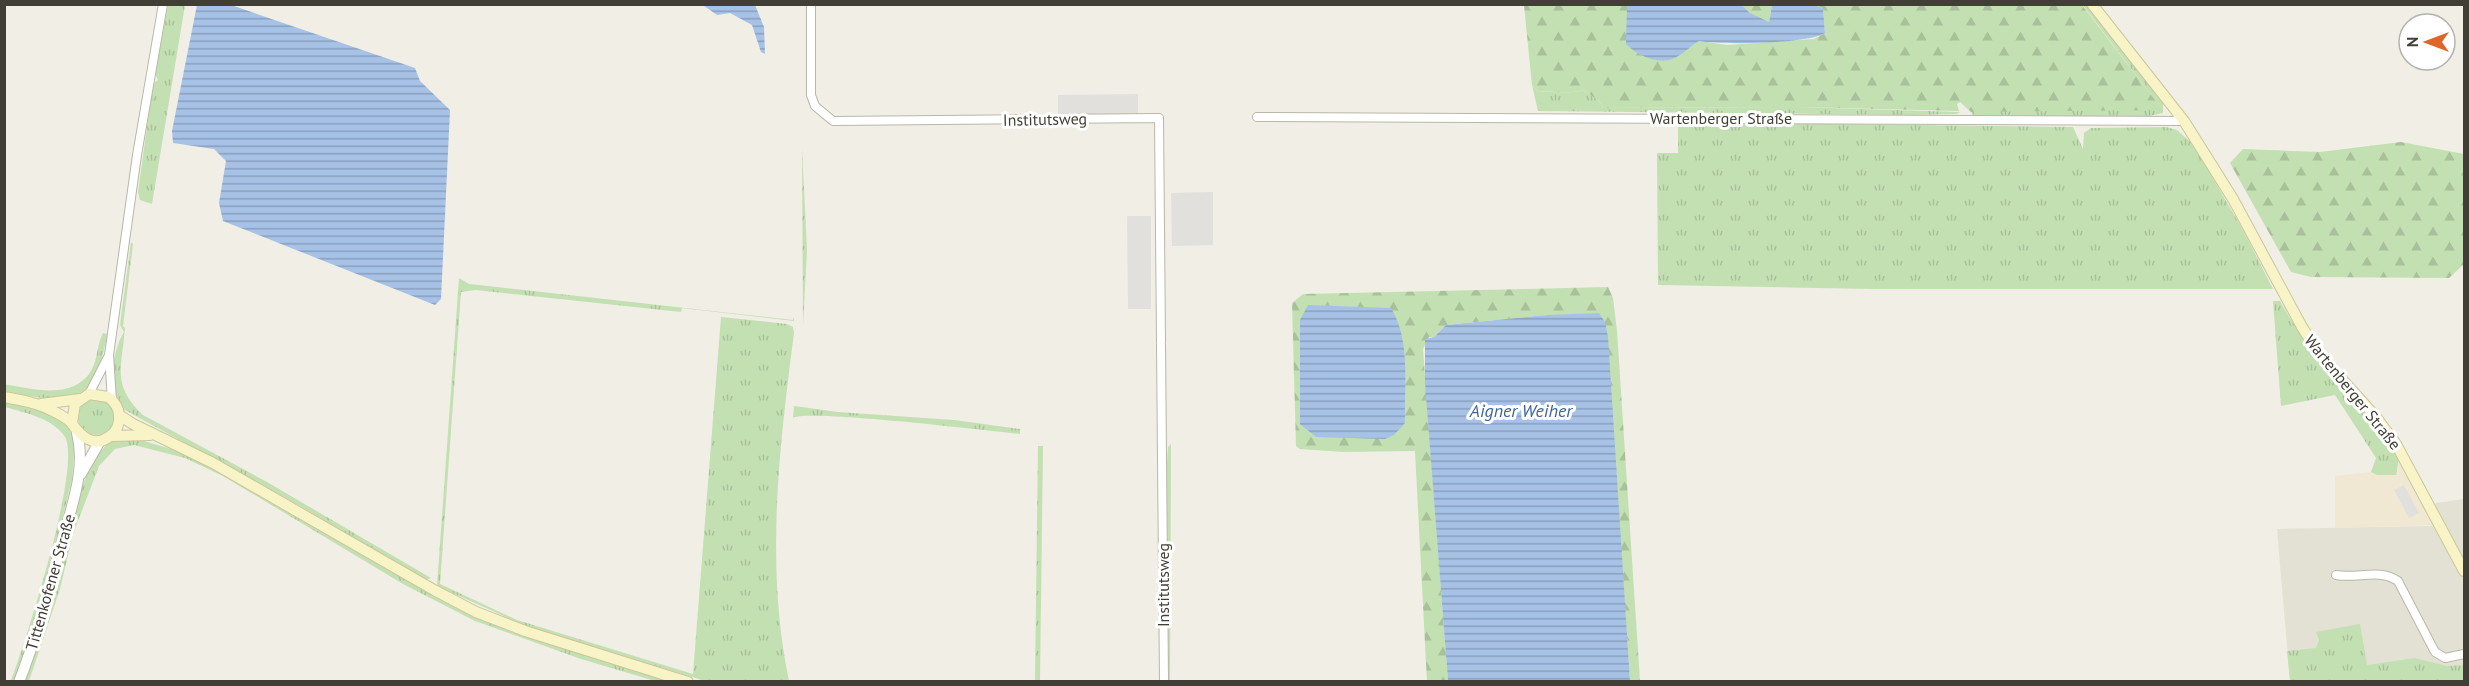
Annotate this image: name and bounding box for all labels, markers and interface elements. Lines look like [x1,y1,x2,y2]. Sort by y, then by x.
north arrow [2397,12,2457,72]
text: N [2402,37,2422,47]
street label: Institutsweg [1003,108,1087,130]
street label: Wartenberger Straße [1650,108,1792,128]
street label: Wartenberger Straße [2301,330,2405,454]
water label: Aigner Weiher [1469,399,1573,422]
street label: Tittenkofener Straße [21,511,79,653]
street label: Institutsweg [1153,543,1173,627]

